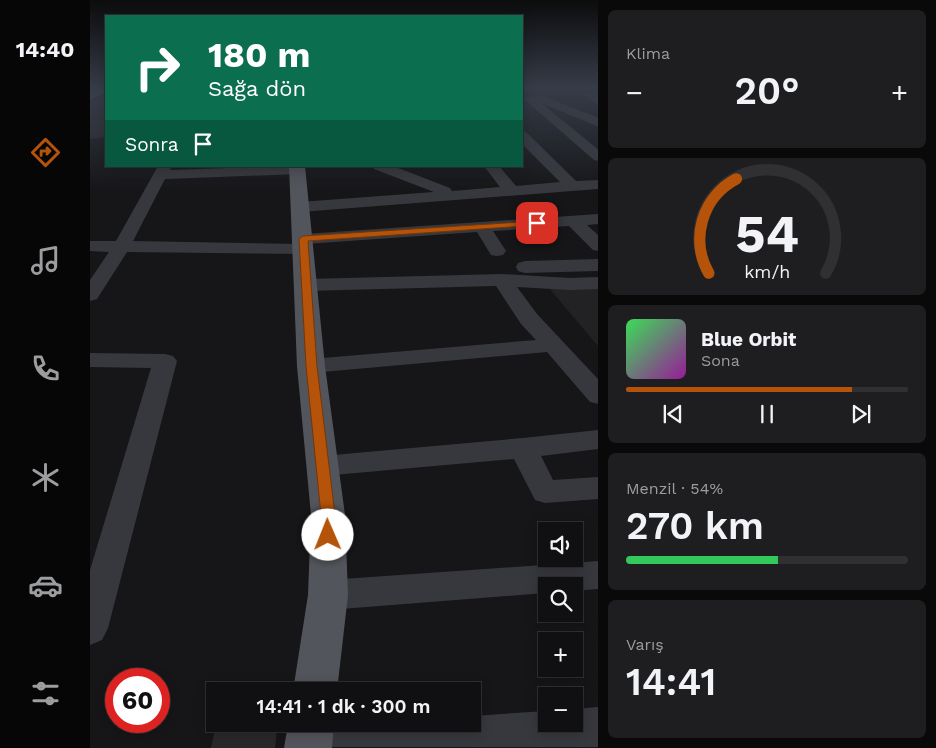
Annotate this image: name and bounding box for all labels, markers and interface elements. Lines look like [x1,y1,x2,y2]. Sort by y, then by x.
text: 180 m [208,34,311,76]
icon: right [125,35,190,100]
text: 14:40 [16,37,74,62]
text: Klima [626,44,670,63]
text: 20° [735,69,799,113]
text: Sağa dön [208,76,306,101]
text: − [626,76,643,109]
text: + [891,76,908,109]
icon: arrive [189,130,217,158]
text: Sonra [125,133,179,156]
icon: directions [28,135,63,170]
pin [516,202,558,244]
text: 54 [735,204,799,265]
icon: arrive [523,209,551,237]
icon: music [28,243,63,278]
text: km/h [744,261,790,282]
text: Blue Orbit [701,328,796,351]
icon: phone [28,351,63,386]
text: Sona [701,351,740,370]
icon: previous [659,400,687,428]
icon: pause [753,400,781,428]
icon: next [847,400,875,428]
icon: climate [28,460,63,495]
text: Menzil · 54% [626,479,723,498]
text: 270 km [626,504,764,548]
position arrow [301,508,353,560]
map controls [538,522,583,732]
button: sound [538,522,583,567]
icon: car [28,568,63,603]
button: search [538,577,583,622]
button: + [538,632,583,677]
text: Varış [626,635,664,654]
text: 14:41 [626,660,716,704]
speed limit sign: 60 [105,668,170,733]
icon: filters [28,676,63,711]
button: − [538,687,583,732]
text: 14:41 · 1 dk · 300 m [257,695,430,718]

